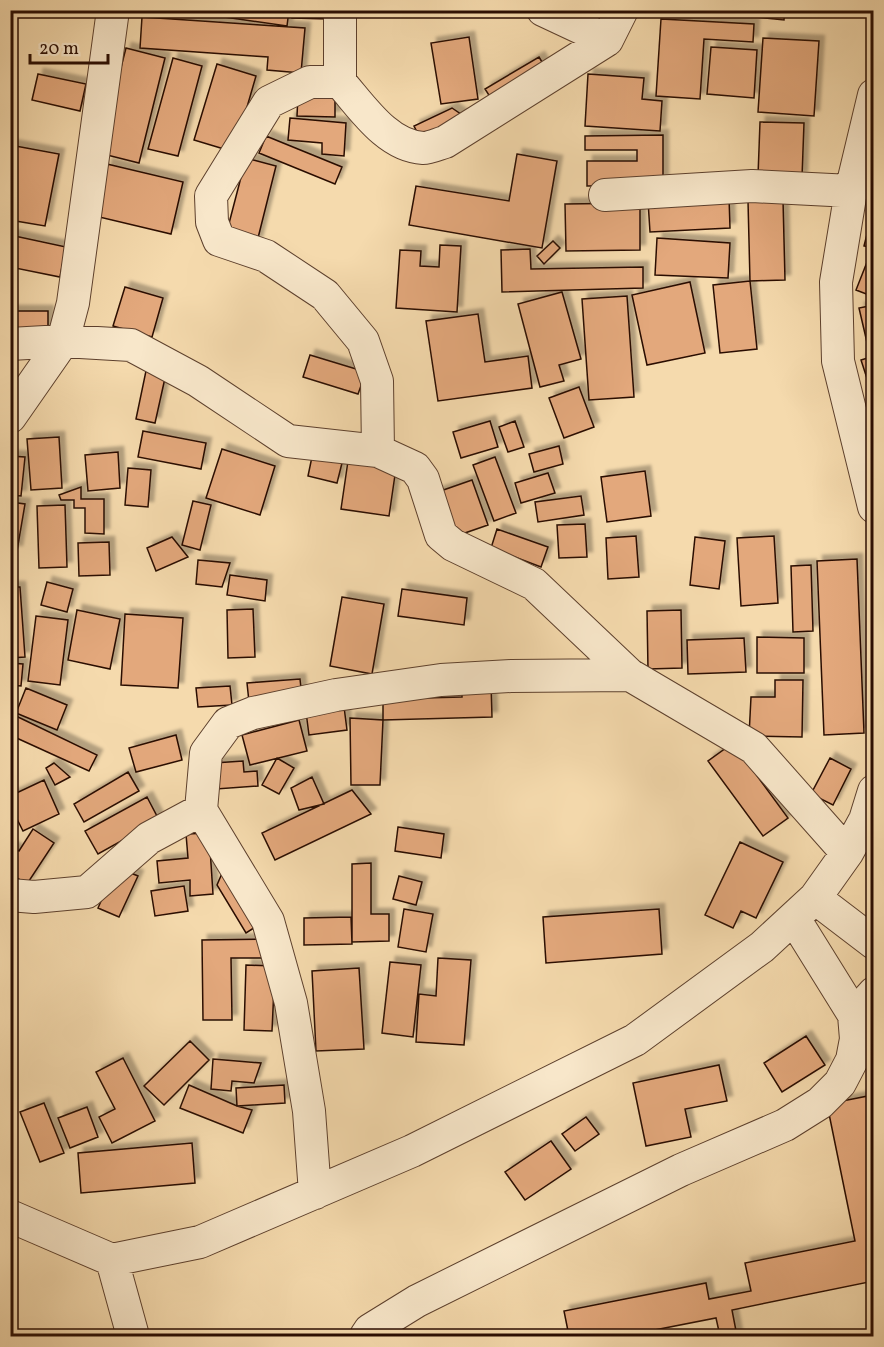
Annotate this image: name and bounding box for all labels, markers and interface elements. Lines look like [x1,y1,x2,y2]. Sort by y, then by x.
scale bar [30,27,108,65]
text: 20 m [39,37,79,62]

